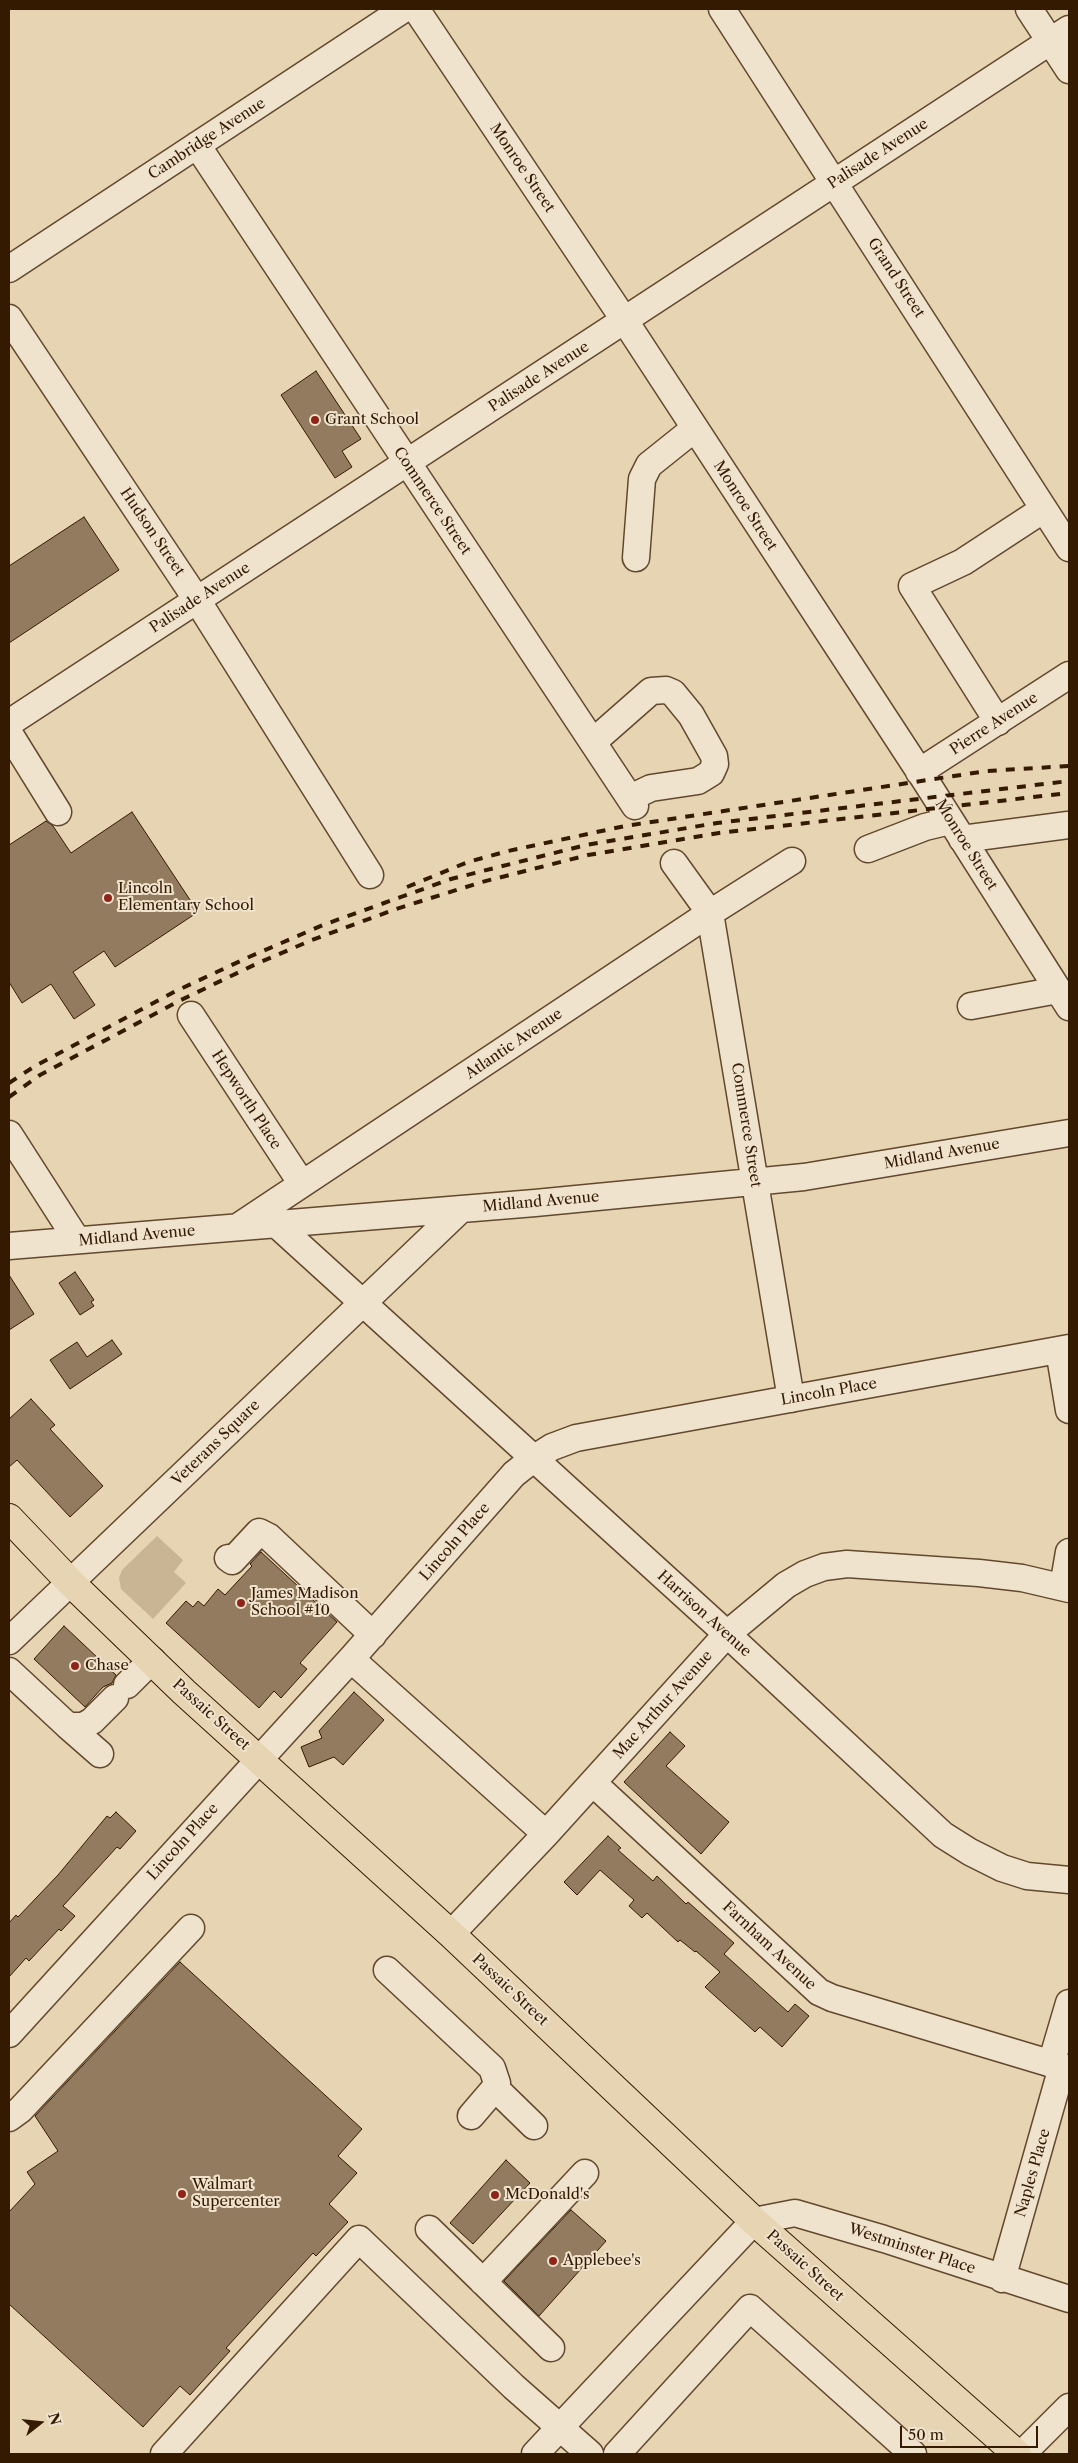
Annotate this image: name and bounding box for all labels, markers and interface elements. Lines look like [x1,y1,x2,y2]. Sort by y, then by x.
street label: Cambridge Avenue [145,94,269,184]
street label: Palisade Avenue [824,115,932,193]
street label: Monroe Street [486,120,558,216]
street label: Grand Street [864,235,928,321]
street label: Palisade Avenue [485,338,593,416]
place label: Grant School [325,411,419,429]
marker: Grant School [309,414,321,426]
street label: Commerce Street [389,444,475,558]
street label: Monroe Street [709,458,781,554]
street label: Hudson Street [116,484,188,580]
street label: Palisade Avenue [146,559,254,637]
street label: Pierre Avenue [947,689,1041,759]
street label: Monroe Street [931,796,1001,894]
place label: Lincoln Elementary School [118,880,254,915]
marker: Lincoln Elementary School [102,892,114,904]
street label: Atlantic Avenue [462,1005,566,1083]
street label: Hepworth Place [207,1047,285,1153]
street label: Commerce Street [727,1061,765,1189]
street label: Midland Avenue [883,1135,1001,1173]
street label: Midland Avenue [482,1188,600,1216]
street label: Midland Avenue [78,1222,196,1250]
street label: Lincoln Place [780,1375,878,1409]
street label: Veterans Square [168,1396,264,1490]
street label: Lincoln Place [416,1499,494,1585]
street label: Harrison Avenue [653,1567,755,1661]
place label: James Madison School #10 [251,1585,359,1620]
marker: James Madison School #10 [235,1597,247,1609]
street label: Mac Arthur Avenue [610,1647,716,1763]
place label: Chase [85,1657,129,1675]
marker: Chase [69,1660,81,1672]
street label: Passaic Street [169,1676,253,1754]
street label: Lincoln Place [144,1800,222,1884]
street label: Farnham Avenue [718,1898,820,1994]
street label: Passaic Street [468,1950,552,2030]
street label: Naples Place [1012,2127,1054,2219]
place label: Walmart Supercenter [192,2176,280,2211]
place label: McDonald's [505,2186,590,2204]
marker: Walmart Supercenter [176,2188,188,2200]
marker: McDonald's [489,2189,501,2201]
street label: Westminster Place [846,2220,978,2278]
street label: Passaic Street [763,2227,847,2305]
place label: Applebee's [563,2252,641,2270]
marker: Applebee's [547,2255,559,2267]
north arrow [15,2398,65,2448]
text: N [44,2411,65,2427]
scale bar [903,2416,1040,2448]
text: 50 m [908,2425,944,2444]

